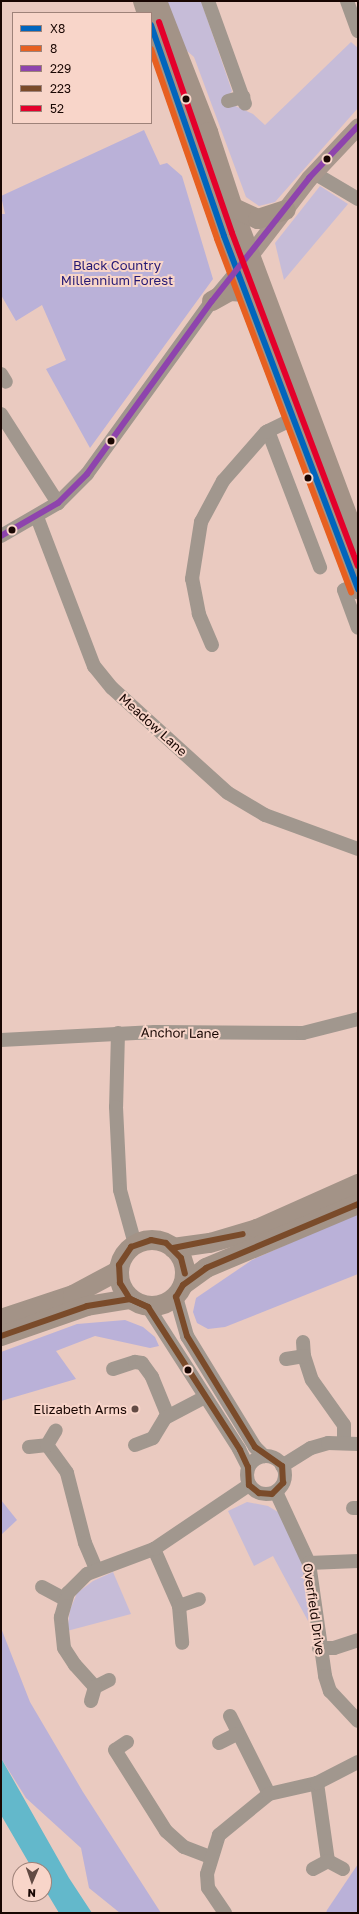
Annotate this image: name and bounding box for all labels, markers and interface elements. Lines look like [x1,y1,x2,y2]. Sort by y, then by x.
legend [12,12,152,124]
text: X8 [50,21,65,36]
text: 8 [50,41,57,56]
text: 229 [50,61,71,76]
text: 223 [50,81,71,96]
unlabelled marker [181,94,191,104]
text: 52 [50,101,64,116]
unlabelled marker [322,154,332,164]
park label: Black Country Millennium Forest [61,258,173,289]
unlabelled marker [106,436,116,446]
unlabelled marker [303,473,313,483]
unlabelled marker [7,525,17,535]
street label: Meadow Lane [116,690,190,760]
street label: Anchor Lane [141,1025,219,1041]
unlabelled marker [183,1365,193,1375]
place label: Elizabeth Arms [33,1401,127,1417]
marker: Elizabeth Arms [130,1404,140,1414]
street label: Overfield Drive [300,1562,328,1656]
north arrow [12,1862,52,1902]
text: N [27,1887,36,1900]

